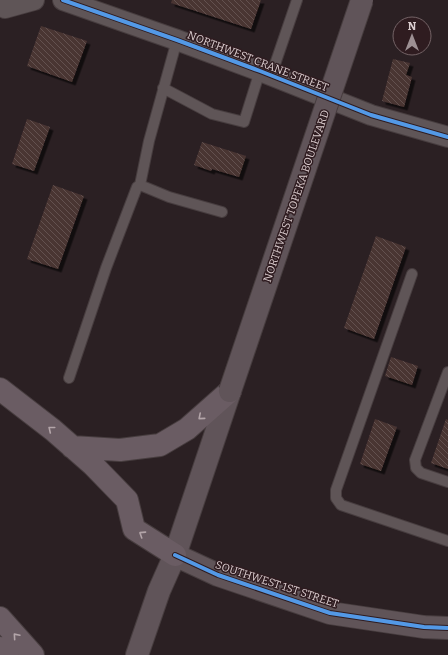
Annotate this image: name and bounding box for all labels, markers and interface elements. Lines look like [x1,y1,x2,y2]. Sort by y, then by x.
north arrow [392,16,432,56]
text: N [408,20,417,33]
street label: NORTHWEST CRANE STREET [185,29,331,95]
street label: NORTHWEST TOPEKA BOULEVARD [261,108,332,284]
one-way arrow [198,412,206,420]
one-way arrow [48,426,55,433]
one-way arrow [139,531,146,539]
street label: SOUTHWEST 1ST STREET [213,558,341,611]
one-way arrow [14,634,21,641]

